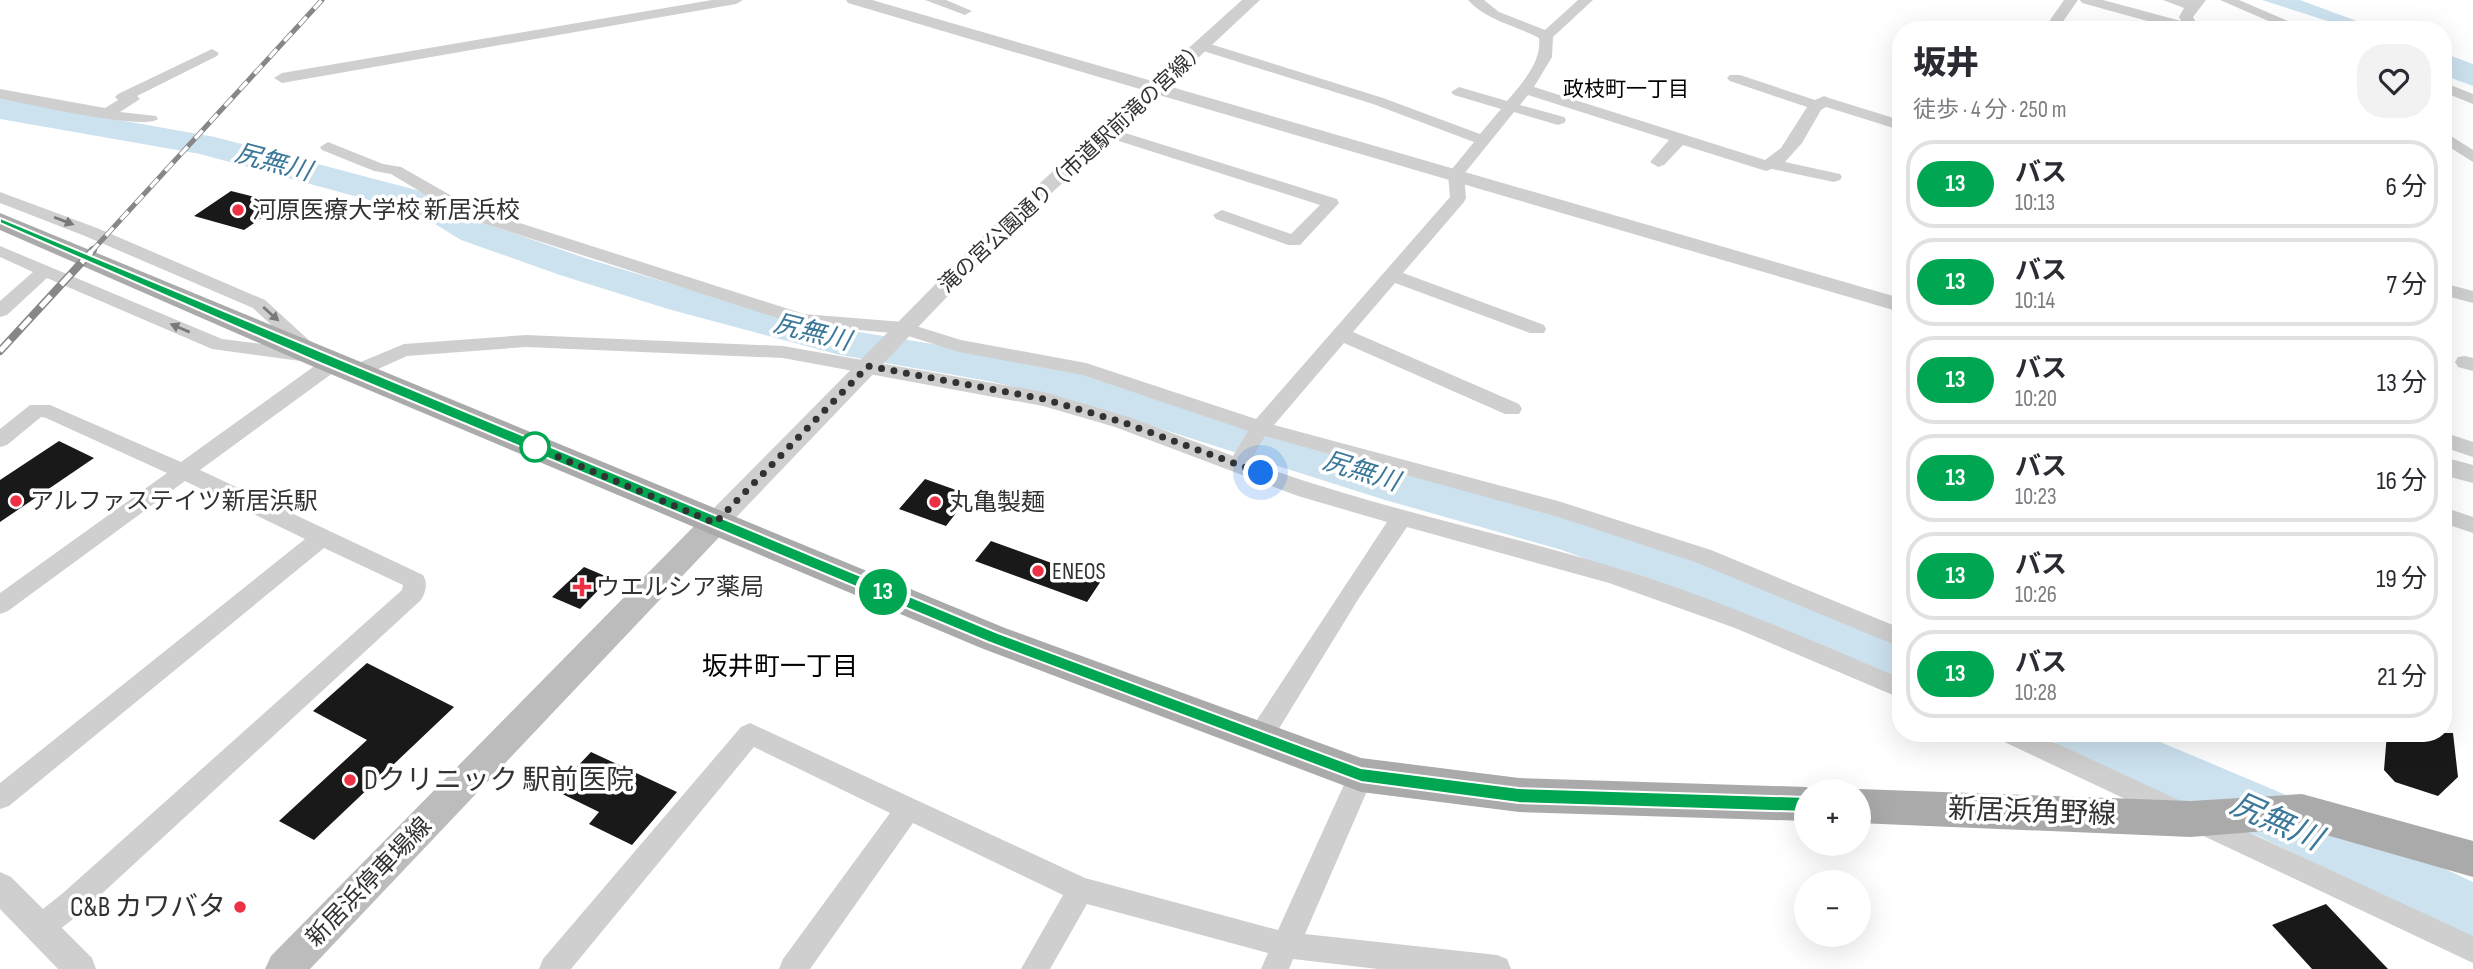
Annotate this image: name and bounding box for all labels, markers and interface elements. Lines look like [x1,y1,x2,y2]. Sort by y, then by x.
street label: 滝の宮公園通り（市道駅前滝の宮線） [934,36,1212,298]
text: 坂井 [1913,44,1979,84]
button: heart [2357,44,2431,118]
district label: 政枝町一丁目 [1563,77,1689,102]
text: 徒歩 · 4 分 · 250 m [1913,96,2066,124]
water label: 尻無川 [231,138,318,189]
text: バス [2015,158,2067,189]
text: 13 [1945,169,1966,198]
text: 6 分 [2385,172,2427,203]
text: 10:13 [2015,189,2055,217]
place label: 河原医療大学校 新居浜校 [252,196,520,225]
marker: 河原医療大学校 新居浜校 [230,202,246,218]
one-way arrow [53,216,74,227]
text: バス [2015,256,2067,287]
text: 13 [1945,267,1966,296]
text: 7 分 [2386,270,2427,301]
text: 10:14 [2015,287,2055,315]
one-way arrow [262,306,279,321]
water label: 尻無川 [770,309,856,358]
one-way arrow [169,323,190,334]
text: バス [2015,354,2067,385]
text: 13 [1945,365,1966,394]
text: 13 分 [2377,368,2427,399]
text: 10:20 [2015,385,2057,413]
unlabelled marker [520,432,550,462]
water label: 尻無川 [1319,446,1406,499]
text: バス [2015,452,2067,483]
your location [1243,455,1278,490]
text: 13 [1945,463,1966,492]
text: 16 分 [2376,466,2427,497]
text: 10:23 [2015,483,2057,511]
place label: アルファステイツ新居浜駅 [30,487,318,516]
place label: 丸亀製麺 [949,488,1045,517]
marker: アルファステイツ新居浜駅 [8,493,24,509]
marker: 丸亀製麺 [927,494,943,510]
text: バス [2015,550,2067,581]
place label: ENEOS [1052,557,1106,586]
text: 13 [1945,561,1966,590]
marker: ENEOS [1030,563,1046,579]
text: 19 分 [2376,564,2427,595]
line badge: 13 [852,569,914,615]
place label: ウエルシア薬局 [596,573,764,602]
text: 13 [873,577,893,606]
marker: ウエルシア薬局 [574,579,590,595]
text: 10:26 [2015,581,2057,609]
text: バス [2015,648,2067,679]
district label: 坂井町一丁目 [702,652,858,683]
text: 13 [1945,659,1966,688]
text: 21 分 [2377,662,2427,693]
text: 10:28 [2015,679,2057,707]
place label: Dクリニック 駅前医院 [364,764,634,797]
marker: Dクリニック 駅前医院 [342,772,358,788]
map controls [1794,779,1871,947]
button: + [1794,779,1871,856]
water label: 尻無川 [2224,785,2331,861]
street label: 新居浜角野線 [1947,793,2117,831]
street label: 新居浜停車場線 [300,812,438,952]
button: − [1794,870,1871,947]
place label: C&B カワバタ [70,891,226,924]
marker: C&B カワバタ [232,899,248,915]

